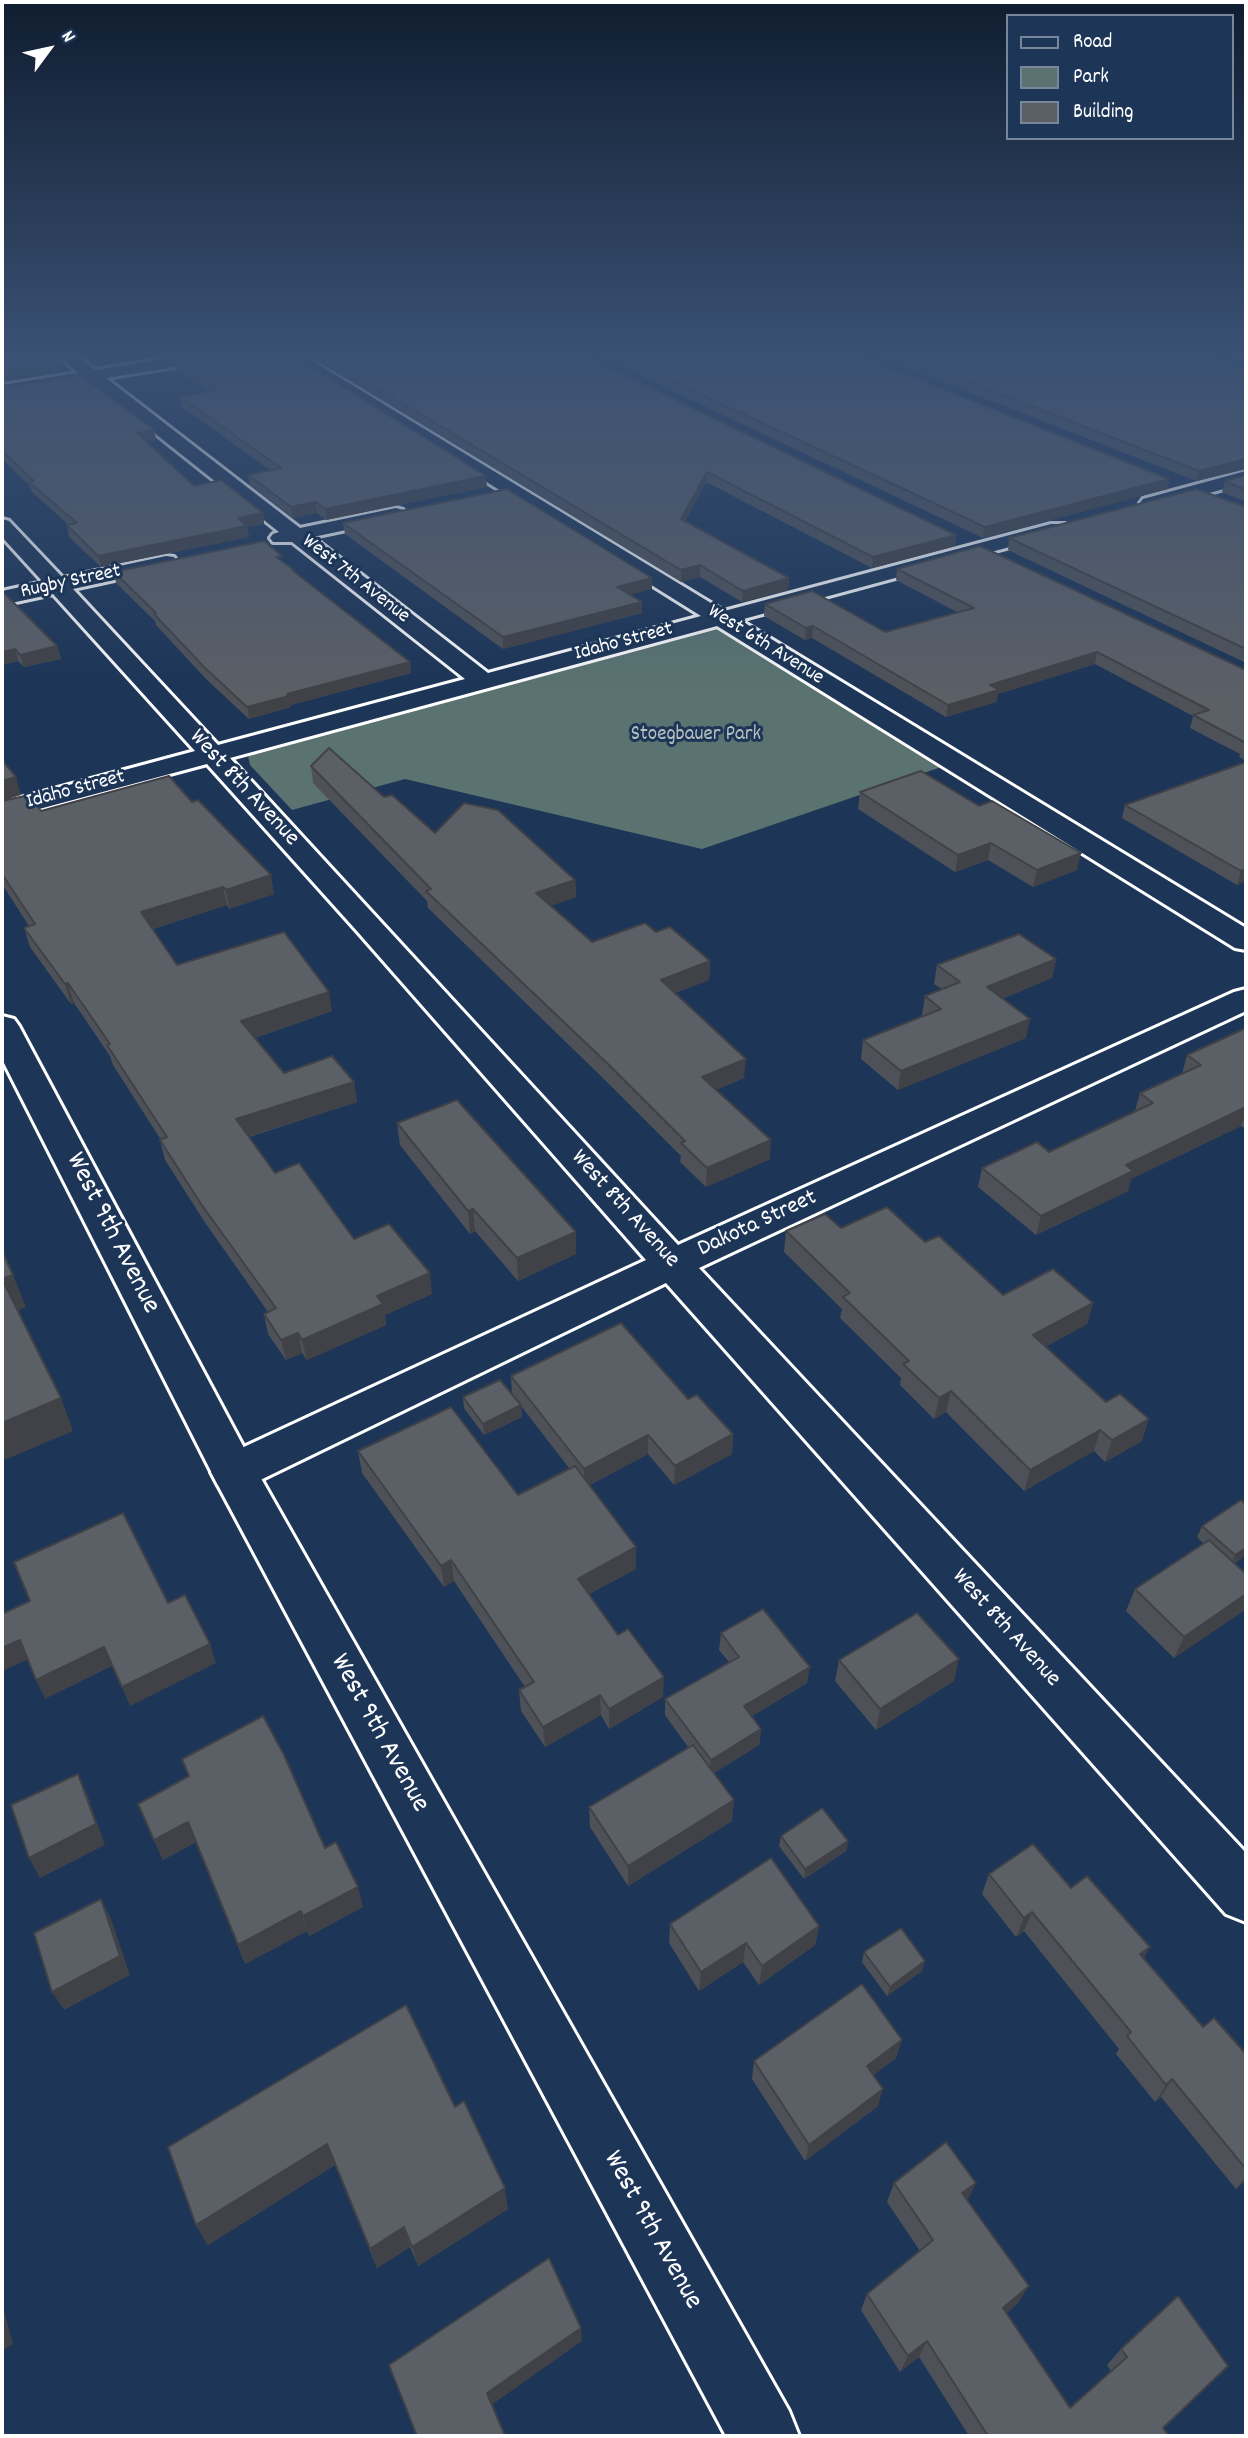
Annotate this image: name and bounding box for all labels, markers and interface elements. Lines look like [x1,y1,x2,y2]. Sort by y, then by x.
north arrow [14,14,84,84]
legend [1006,14,1234,140]
text: N [53,26,81,49]
text: Road [1073,28,1112,58]
text: Park [1073,63,1109,93]
text: Building [1073,98,1133,128]
street label: West 7th Avenue [296,530,414,630]
street label: Rugby Street [19,560,123,606]
street label: West 6th Avenue [702,600,828,692]
street label: Idaho Street [572,618,676,668]
park label: Stoegbauer Park [631,723,761,749]
street label: West 8th Avenue [182,725,304,853]
street label: Idaho Street [24,766,128,816]
street label: West 8th Avenue [563,1145,685,1275]
street label: West 9th Avenue [56,1148,166,1320]
street label: Dakota Street [694,1185,822,1265]
street label: West 8th Avenue [944,1564,1066,1694]
street label: West 9th Avenue [321,1649,435,1819]
street label: West 9th Avenue [594,2146,708,2316]

